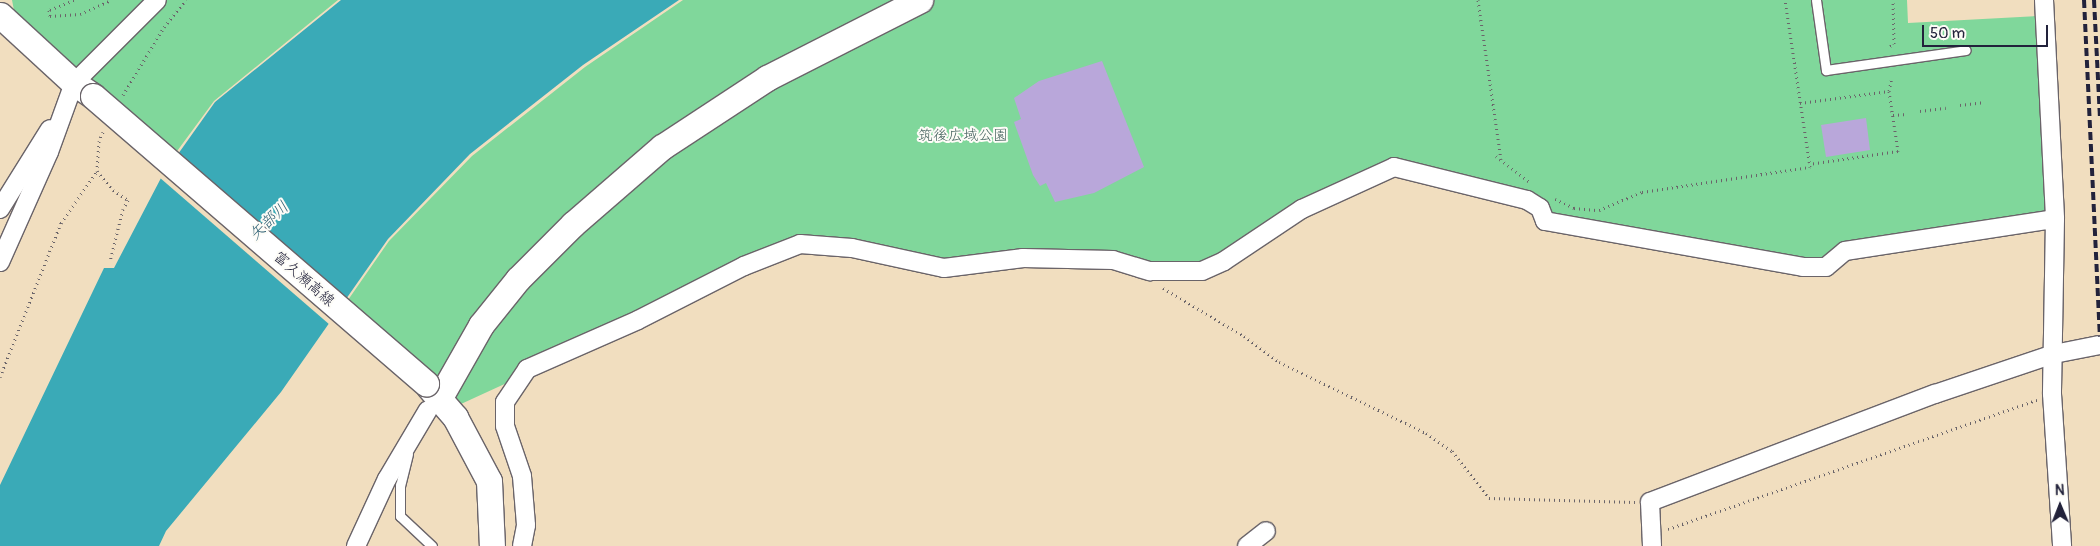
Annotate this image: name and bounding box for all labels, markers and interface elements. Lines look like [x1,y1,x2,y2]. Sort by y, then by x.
scale bar [1925,15,2051,47]
text: 50 m [1930,24,1965,43]
park label: 筑後広域公園 [918,127,1008,145]
water label: 矢部川 [245,197,293,245]
street label: 富久瀬高線 [270,248,338,310]
north arrow [2035,481,2085,531]
text: N [2055,482,2065,499]

